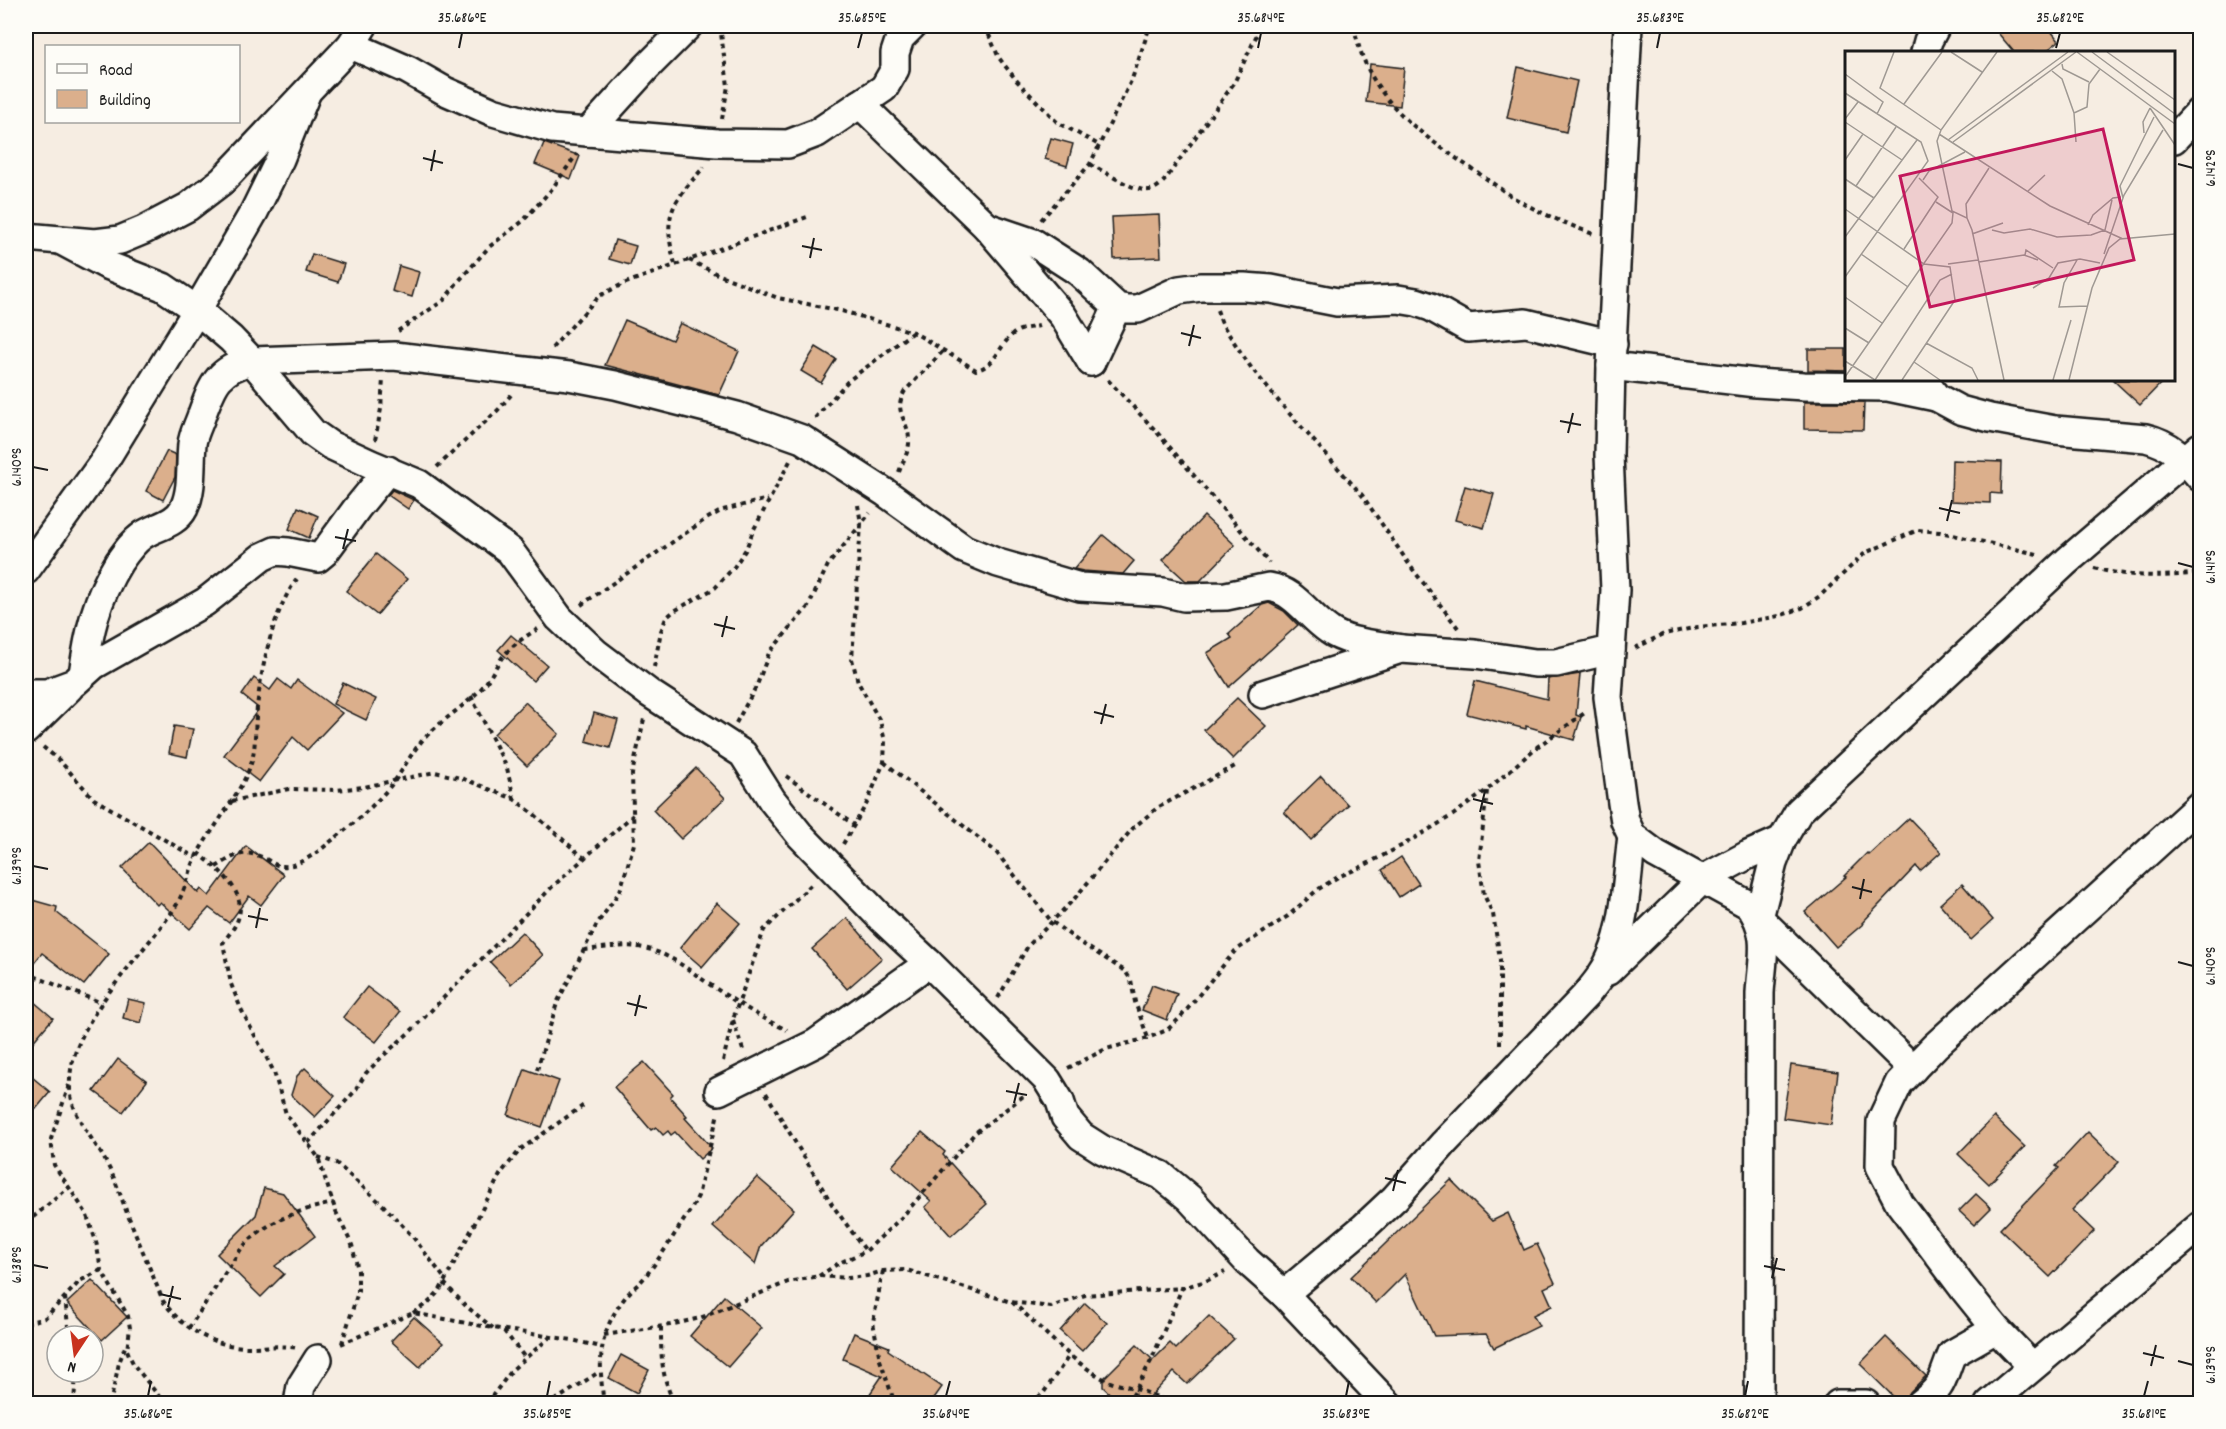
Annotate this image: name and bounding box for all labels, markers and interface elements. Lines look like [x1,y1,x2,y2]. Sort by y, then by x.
text: 35.686°E [438,8,486,30]
text: 35.685°E [838,8,886,30]
text: 35.684°E [1237,8,1285,30]
text: 35.683°E [1636,8,1684,30]
text: 35.682°E [2036,8,2084,30]
legend [45,45,240,123]
inset map [1845,51,2175,381]
text: Road [99,59,133,84]
text: Building [99,89,151,114]
text: 6.142°S [2201,149,2223,187]
text: 6.140°S [7,448,29,486]
text: 6.141°S [2201,550,2223,584]
text: 6.139°S [7,847,29,885]
text: 6.140°S [2201,947,2223,985]
text: 6.138°S [7,1246,29,1284]
north arrow [45,1324,105,1384]
text: 6.139°S [2201,1346,2223,1384]
text: N [66,1354,79,1378]
text: 35.686°E [124,1404,172,1426]
text: 35.685°E [523,1404,571,1426]
text: 35.684°E [922,1404,970,1426]
text: 35.683°E [1322,1404,1370,1426]
text: 35.682°E [1721,1404,1769,1426]
text: 35.681°E [2122,1404,2166,1426]

